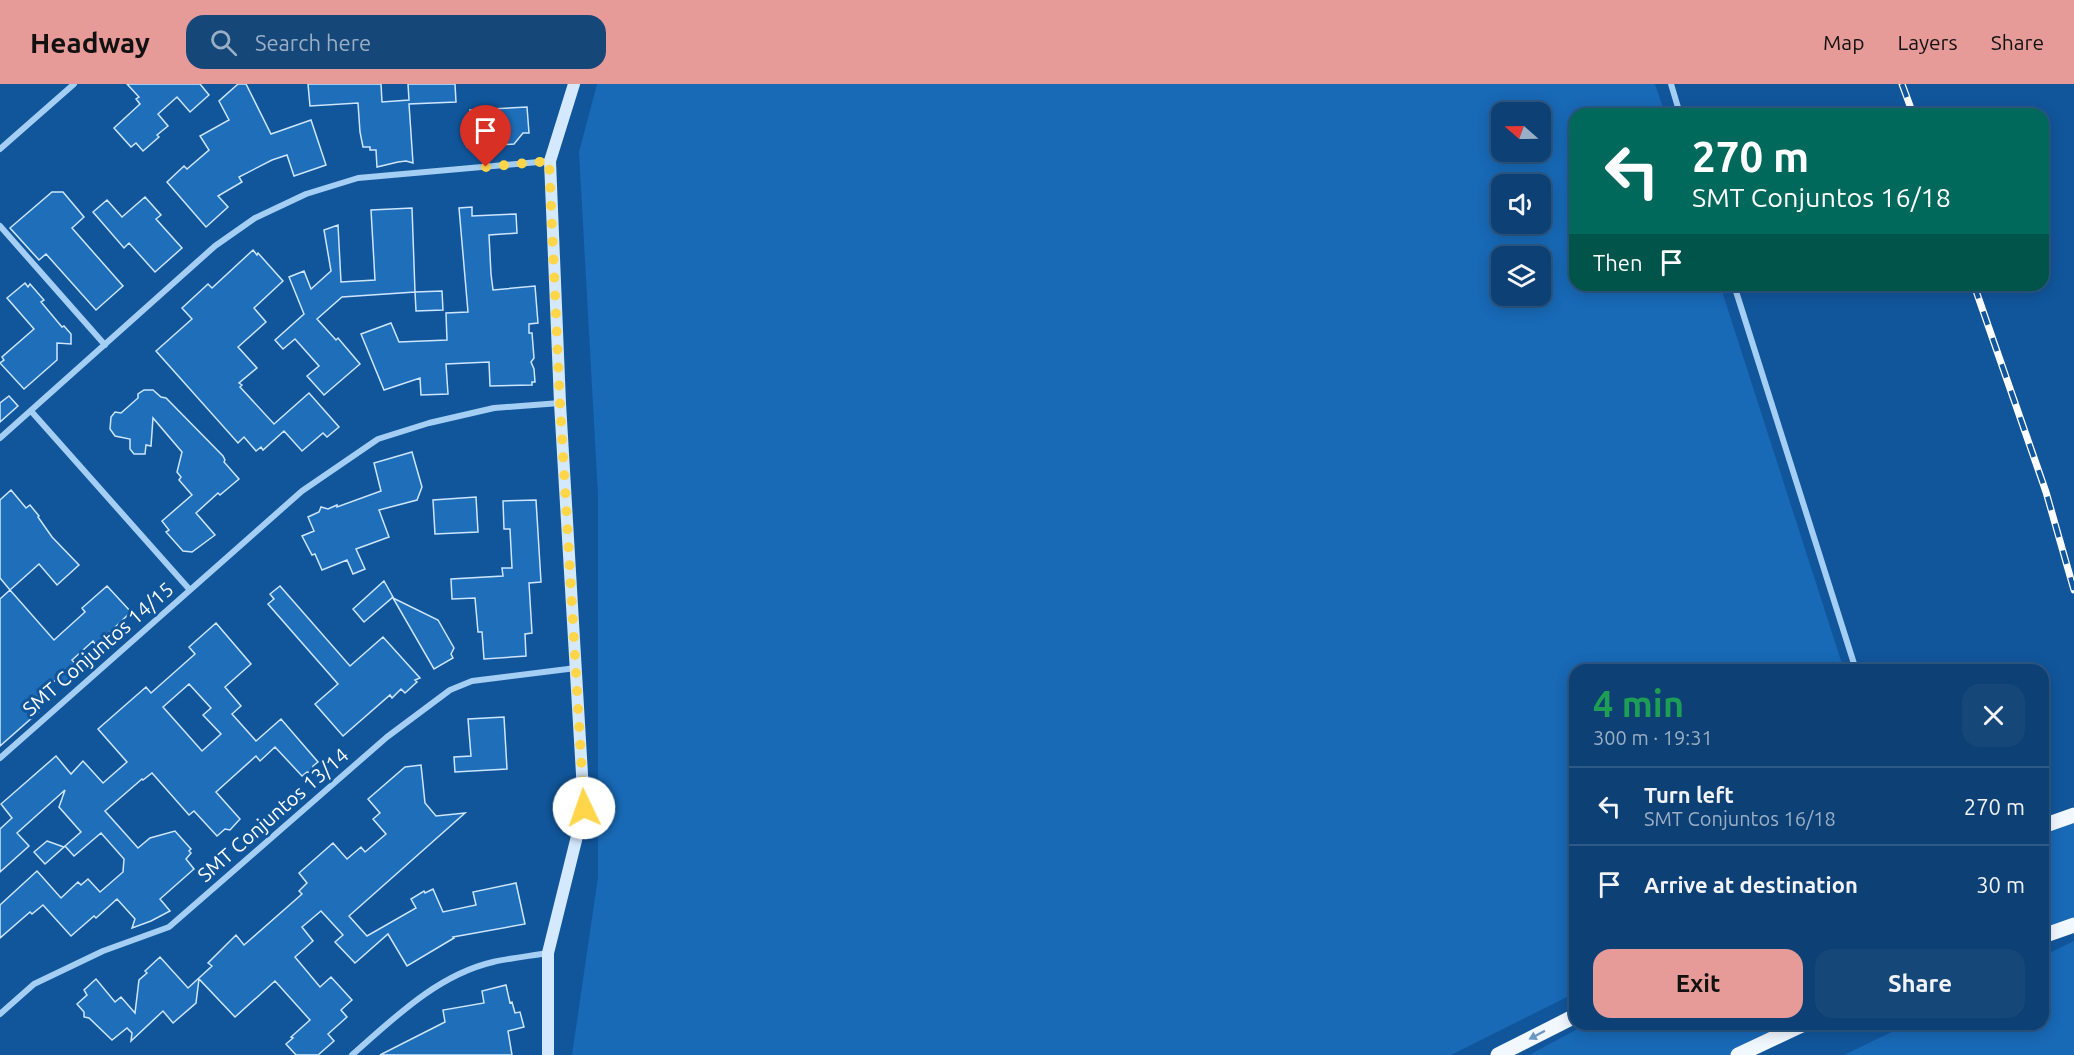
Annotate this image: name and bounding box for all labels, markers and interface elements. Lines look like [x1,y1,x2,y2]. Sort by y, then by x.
search box [186,15,606,69]
icon: search [207,26,240,59]
text: Headway [30,27,150,58]
text: Search here [255,30,371,55]
text: Map [1823,30,1864,54]
text: Layers [1897,30,1958,54]
text: Share [1991,30,2044,54]
north arrow [1491,102,1551,162]
map controls [1491,102,1551,306]
pin [460,105,511,167]
icon: arrive [469,114,502,147]
icon: left [1593,132,1671,210]
text: 270 m [1692,133,1809,180]
button: sound [1491,174,1551,234]
text: SMT Conjuntos 16/18 [1692,182,1951,212]
button: layers [1491,246,1551,306]
icon: arrive [1655,246,1688,279]
text: Then [1593,250,1643,275]
street label: SMT Conjuntos 14/15 [18,577,178,720]
text: 4 min [1593,683,1684,724]
button: close [1962,684,2025,747]
text: 300 m · 19:31 [1593,726,1713,749]
street label: SMT Conjuntos 13/14 [193,743,353,886]
position arrow [552,776,616,840]
text: Turn left [1644,782,1734,807]
icon: left [1593,790,1626,823]
text: 270 m [1964,794,2025,819]
text: SMT Conjuntos 16/18 [1644,807,1836,830]
icon: arrive [1593,868,1626,901]
text: Arrive at destination [1644,872,1858,897]
text: 30 m [1976,872,2025,897]
button: Exit [1593,949,1803,1018]
button: Share [1815,949,2025,1018]
one-way arrow [1528,1030,1545,1040]

